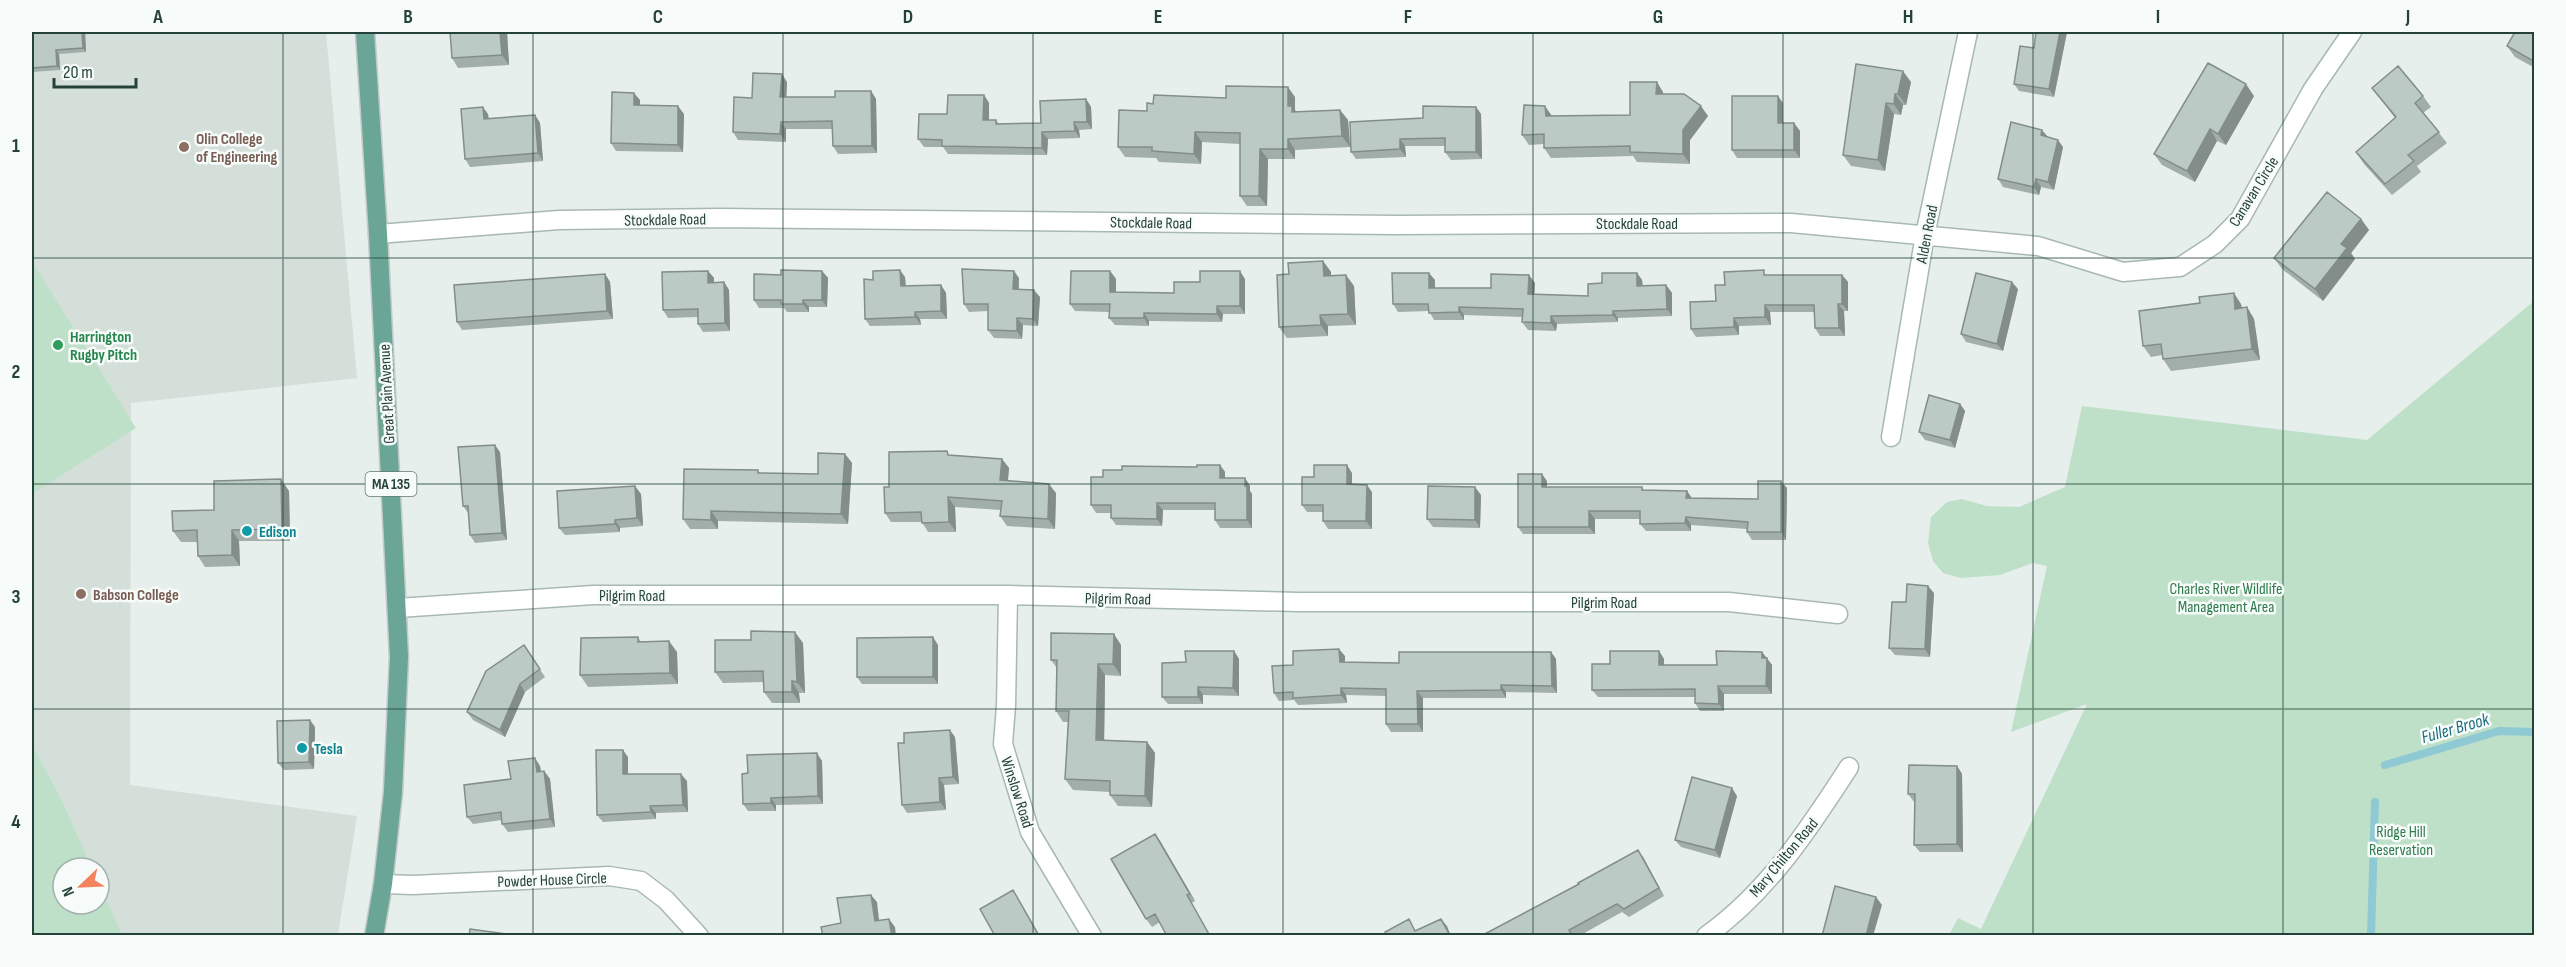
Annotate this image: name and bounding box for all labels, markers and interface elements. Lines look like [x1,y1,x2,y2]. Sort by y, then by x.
text: A [152,5,163,29]
text: B [403,5,413,29]
text: C [653,5,663,29]
text: D [903,5,913,29]
text: E [1154,5,1162,29]
text: F [1404,5,1412,29]
text: G [1653,5,1663,29]
text: H [1903,5,1913,29]
text: I [2156,5,2160,29]
text: J [2405,5,2410,29]
scale bar [54,51,136,89]
text: 20 m [63,62,93,83]
place label: Olin College of Engineering [196,130,278,167]
text: 1 [12,134,20,158]
marker: Olin College of Engineering [177,140,191,154]
street label: Canavan Circle [2225,153,2283,230]
street label: Alden Road [1912,203,1942,266]
street label: Stockdale Road [624,210,706,231]
street label: Stockdale Road [1110,213,1192,234]
street label: Stockdale Road [1596,215,1678,234]
place label: Harrington Rugby Pitch [70,328,137,365]
marker: Harrington Rugby Pitch [51,338,65,352]
street label: Great Plain Avenue [375,344,400,444]
text: 2 [12,360,20,384]
road number: MA 135 [366,472,416,496]
place label: Edison [259,523,296,542]
marker: Edison [240,524,254,538]
park label: Charles River Wildlife Management Area [2169,580,2283,617]
text: 3 [12,585,21,609]
place label: Babson College [93,586,179,605]
marker: Babson College [74,587,88,601]
street label: Pilgrim Road [599,587,665,606]
street label: Pilgrim Road [1085,589,1151,610]
street label: Pilgrim Road [1571,594,1637,613]
water label: Fuller Brook [2419,708,2493,748]
place label: Tesla [314,740,343,759]
marker: Tesla [295,741,309,755]
street label: Winslow Road [996,754,1037,830]
text: 4 [11,810,21,834]
street label: Mary Chilton Road [1746,815,1823,901]
park label: Ridge Hill Reservation [2369,823,2433,860]
north arrow [51,856,111,916]
street label: Powder House Circle [497,869,607,892]
text: N [58,884,79,899]

